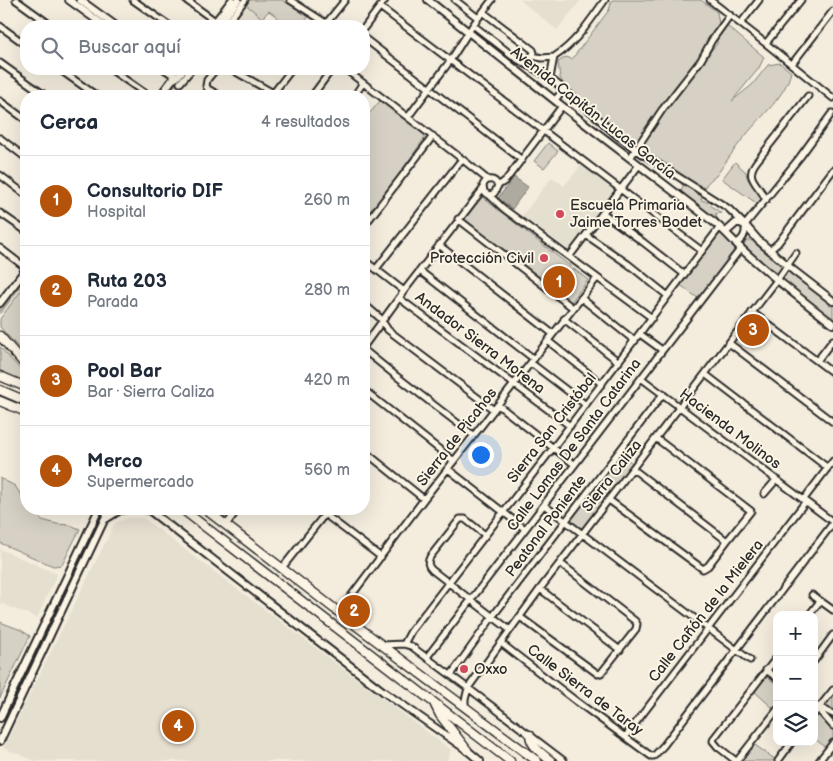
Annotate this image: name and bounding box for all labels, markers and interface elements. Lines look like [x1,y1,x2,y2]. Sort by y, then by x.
search box [20,20,370,75]
icon: search [38,34,66,62]
text: Buscar aquí [78,36,181,59]
street label: Avenida Capitán Lucas García [507,43,679,183]
text: Cerca [40,110,98,135]
text: 4 resultados [261,113,350,132]
text: Consultorio DIF [87,180,223,203]
text: 1 [53,191,59,210]
text: 260 m [304,191,350,210]
place label: Escuela Primaria Jaime Torres Bodet [570,196,703,232]
text: Hospital [87,203,146,222]
marker: Escuela Primaria Jaime Torres Bodet [554,208,566,220]
place label: Protección Civil [430,249,534,268]
marker: Protección Civil [538,252,550,264]
pin: 1 [543,263,575,301]
text: Ruta 203 [87,270,167,293]
text: 2 [51,281,61,300]
text: 280 m [304,281,350,300]
street label: Andador Sierra Morena [411,288,549,398]
text: Parada [87,293,138,312]
pin: 3 [737,311,769,349]
street label: Calle Lomas De Santa Catarina [503,355,645,535]
text: Pool Bar [87,360,161,383]
street label: Sierra San Cristóbal [503,369,601,487]
text: 3 [51,371,61,390]
text: 420 m [304,371,350,390]
text: Bar · Sierra Caliza [87,383,215,402]
street label: Sierra de Picahos [413,384,502,490]
street label: Hacienda Molinos [675,385,785,474]
street label: Sierra Caliza [578,436,646,516]
your location [468,442,494,468]
text: Merco [87,450,143,473]
text: 4 [51,461,61,480]
text: 560 m [304,461,350,480]
street label: Peatonal Poniente [501,471,591,581]
text: Supermercado [87,473,194,492]
street label: Calle Cañón de la Mielera [644,536,768,686]
pin: 2 [338,592,370,630]
map controls [773,611,818,746]
button: + [773,611,818,656]
street label: Calle Sierra de Taray [523,640,647,740]
button: − [773,656,818,701]
place label: Oxxo [474,660,508,679]
marker: Oxxo [458,663,470,675]
button: layers [773,701,818,746]
pin: 4 [162,707,194,745]

